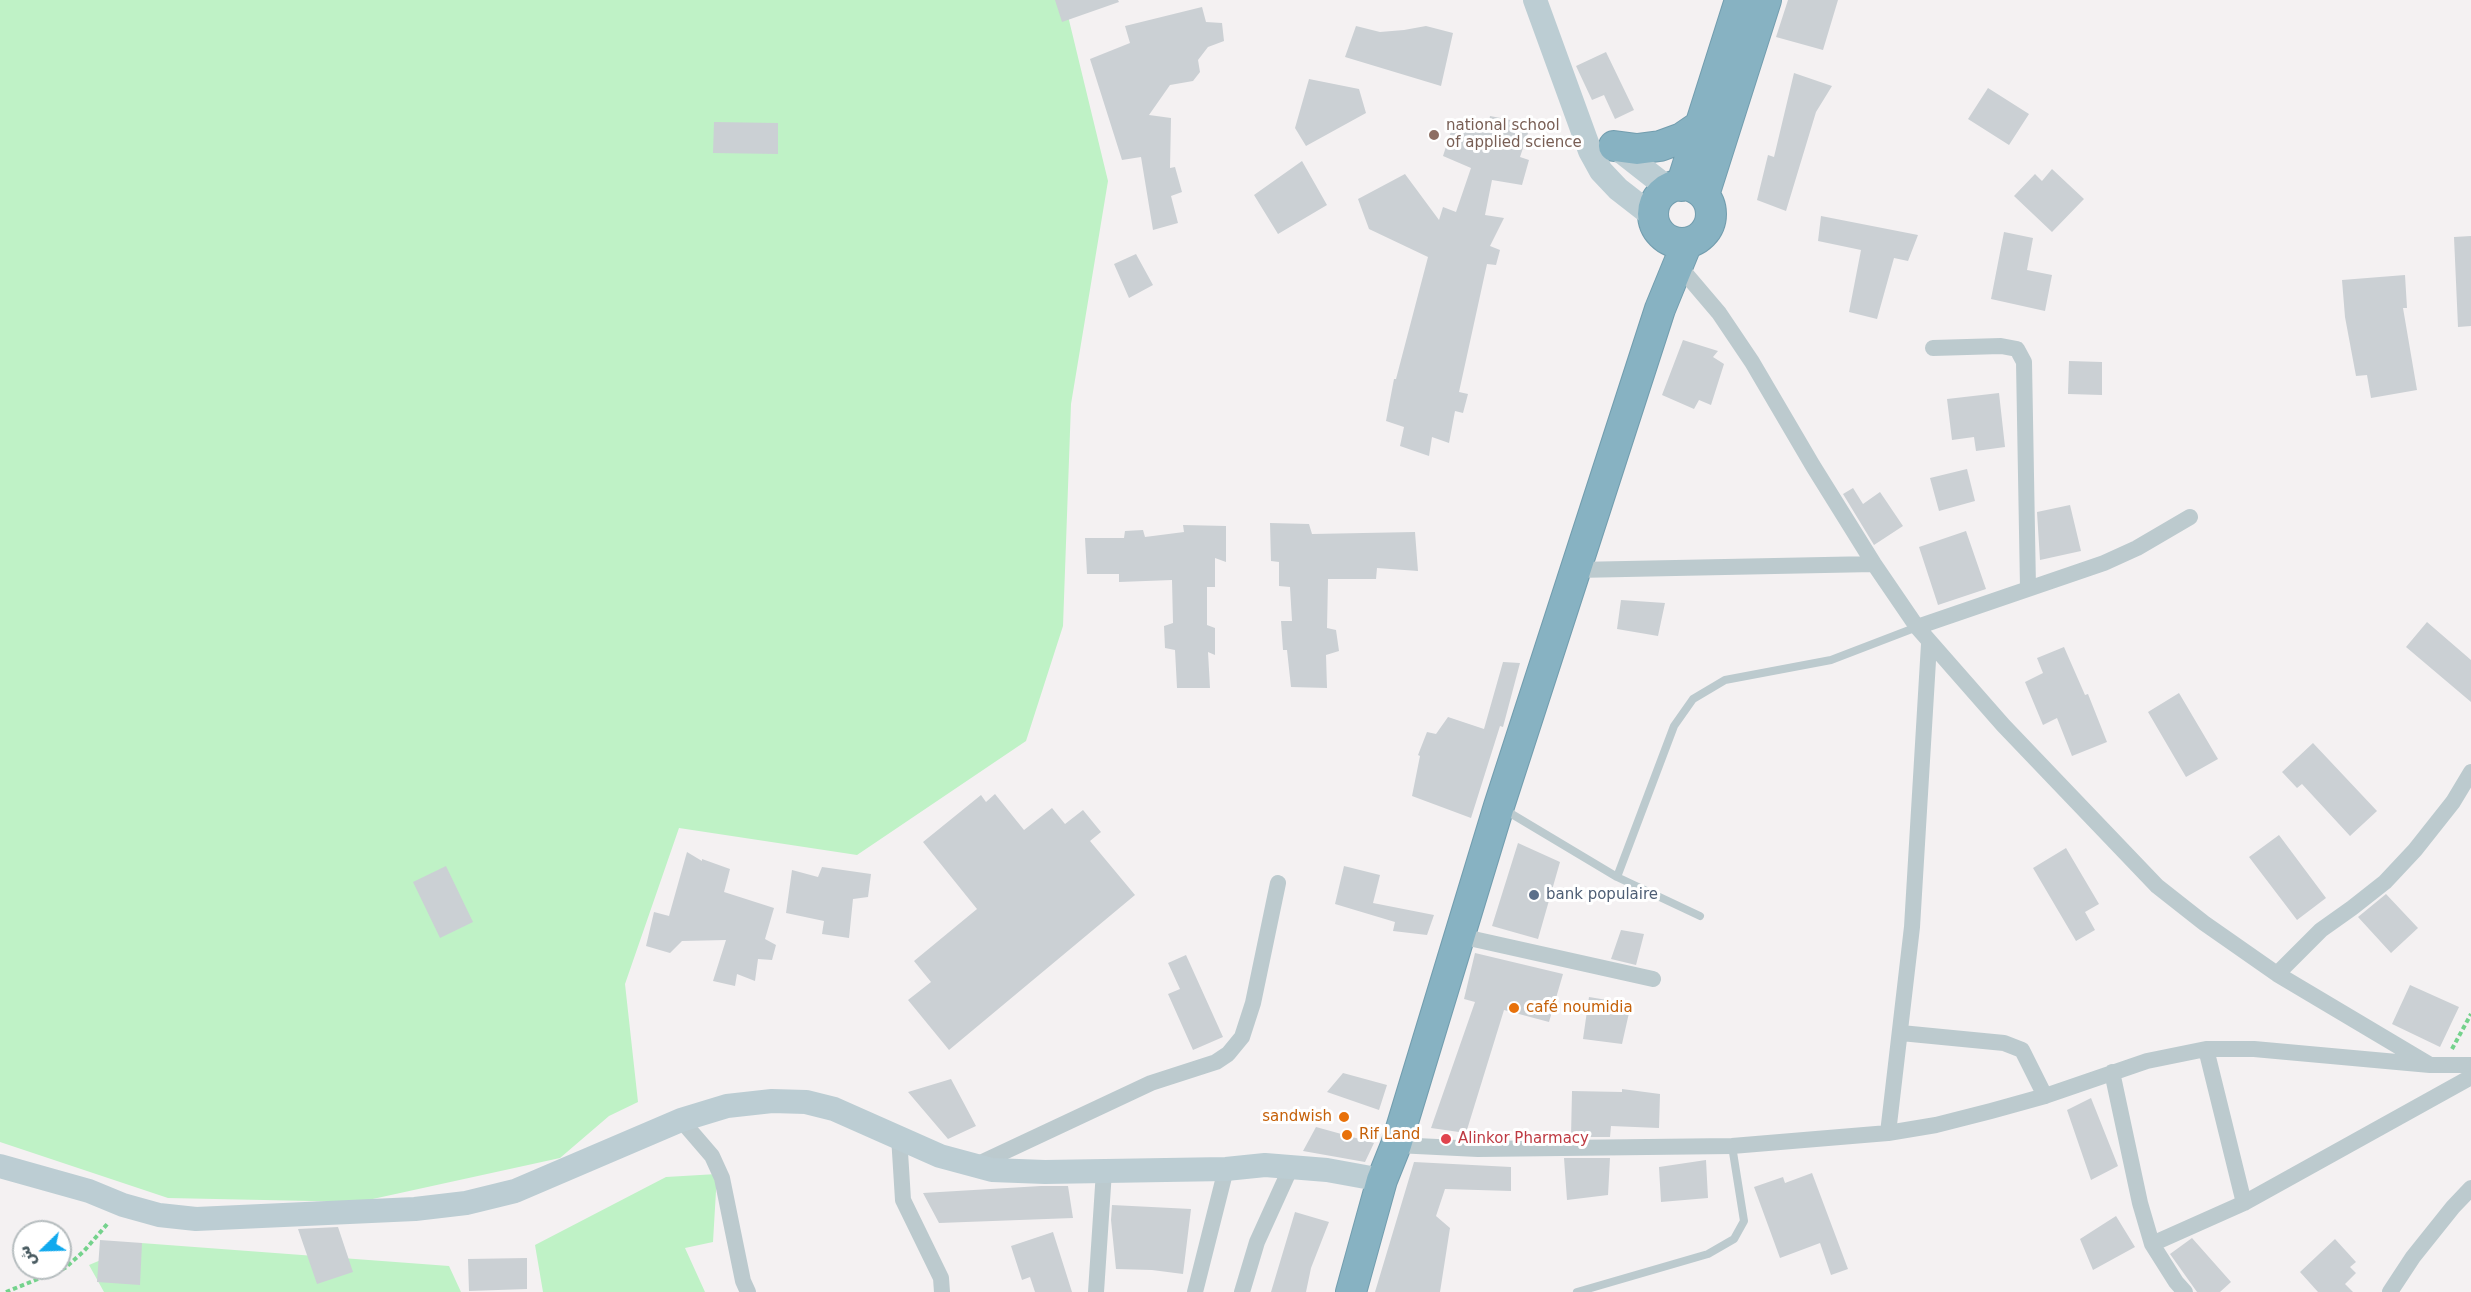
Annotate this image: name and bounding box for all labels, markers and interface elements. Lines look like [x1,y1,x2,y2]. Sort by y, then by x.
place label: national school of applied science [1446,117,1582,152]
marker: national school of applied science [1427,128,1441,142]
place label: bank populaire [1546,886,1658,904]
marker: bank populaire [1527,888,1541,902]
place label: café noumidia [1526,999,1633,1017]
marker: café noumidia [1507,1001,1521,1015]
place label: sandwish [1262,1108,1332,1126]
marker: sandwish [1337,1110,1351,1124]
place label: Rif Land [1359,1126,1420,1144]
marker: Rif Land [1340,1128,1354,1142]
place label: Alinkor Pharmacy [1458,1130,1589,1148]
marker: Alinkor Pharmacy [1439,1132,1453,1146]
north arrow [12,1220,72,1280]
text: ش [14,1243,40,1270]

